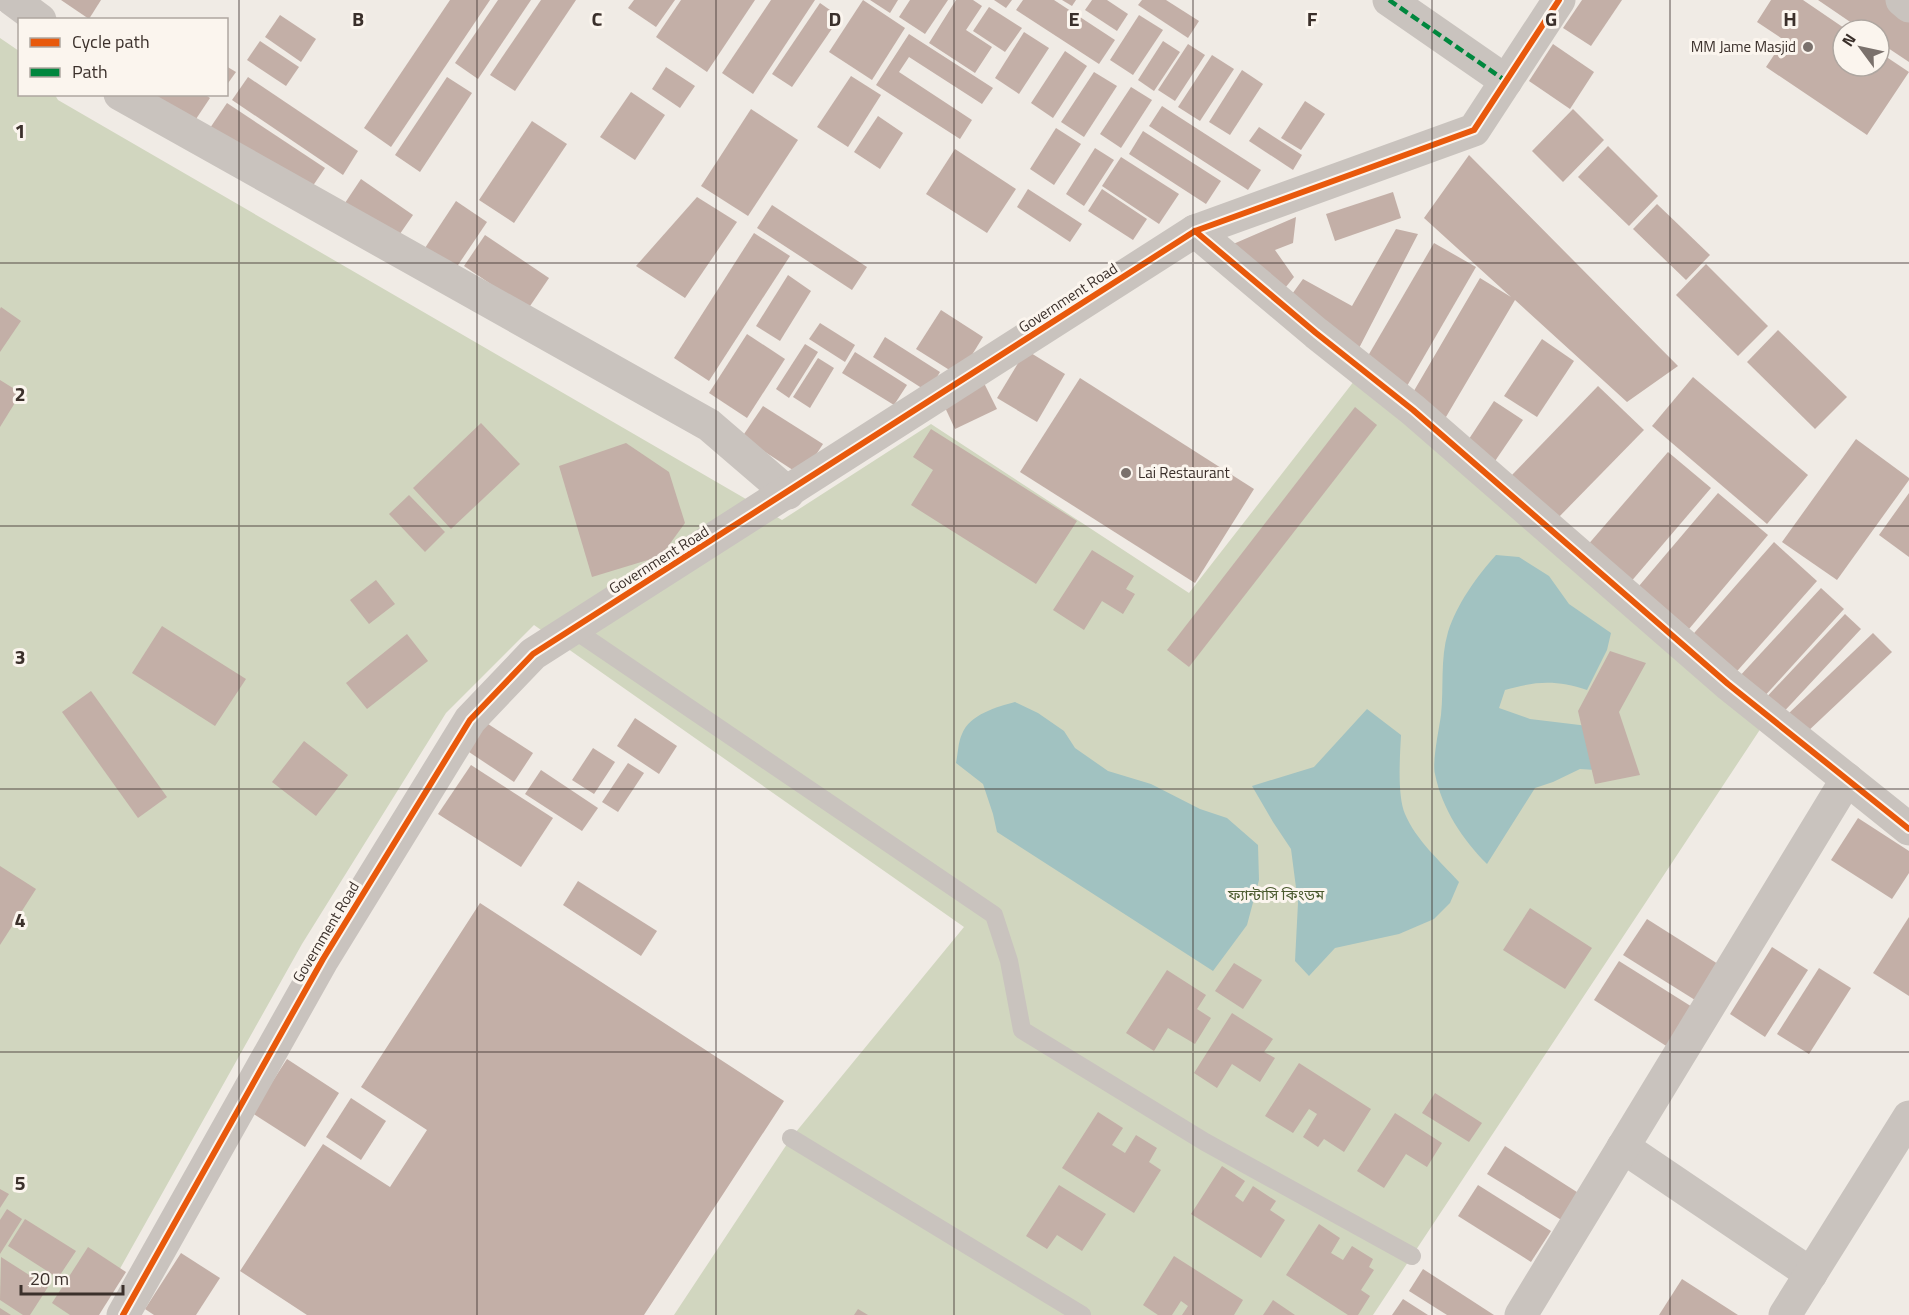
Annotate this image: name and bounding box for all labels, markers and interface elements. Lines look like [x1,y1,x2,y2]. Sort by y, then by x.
text: B [352,3,364,34]
text: C [592,3,603,34]
text: D [829,3,841,34]
text: E [1068,3,1080,34]
text: F [1307,3,1318,34]
text: G [1545,3,1557,34]
text: H [1783,3,1797,34]
legend [18,18,228,96]
north arrow [1831,18,1891,78]
text: Cycle path [72,28,150,55]
text: N [1835,29,1862,51]
place label: MM Jame Masjid [1691,35,1796,58]
marker: MM Jame Masjid [1801,40,1815,54]
text: Path [72,58,108,85]
text: 1 [14,115,26,146]
street label: Government Road [1014,257,1122,338]
text: 2 [14,378,26,409]
place label: Lai Restaurant [1138,461,1230,484]
marker: Lai Restaurant [1119,466,1133,480]
street label: Government Road [604,520,713,600]
text: 3 [14,641,26,672]
street label: Government Road [286,877,365,987]
park label: ফ্যান্টাসি কিংডম [1227,883,1325,906]
text: 4 [14,904,26,935]
text: 5 [14,1167,26,1198]
scale bar [21,1258,123,1296]
text: 20 m [30,1265,69,1292]

